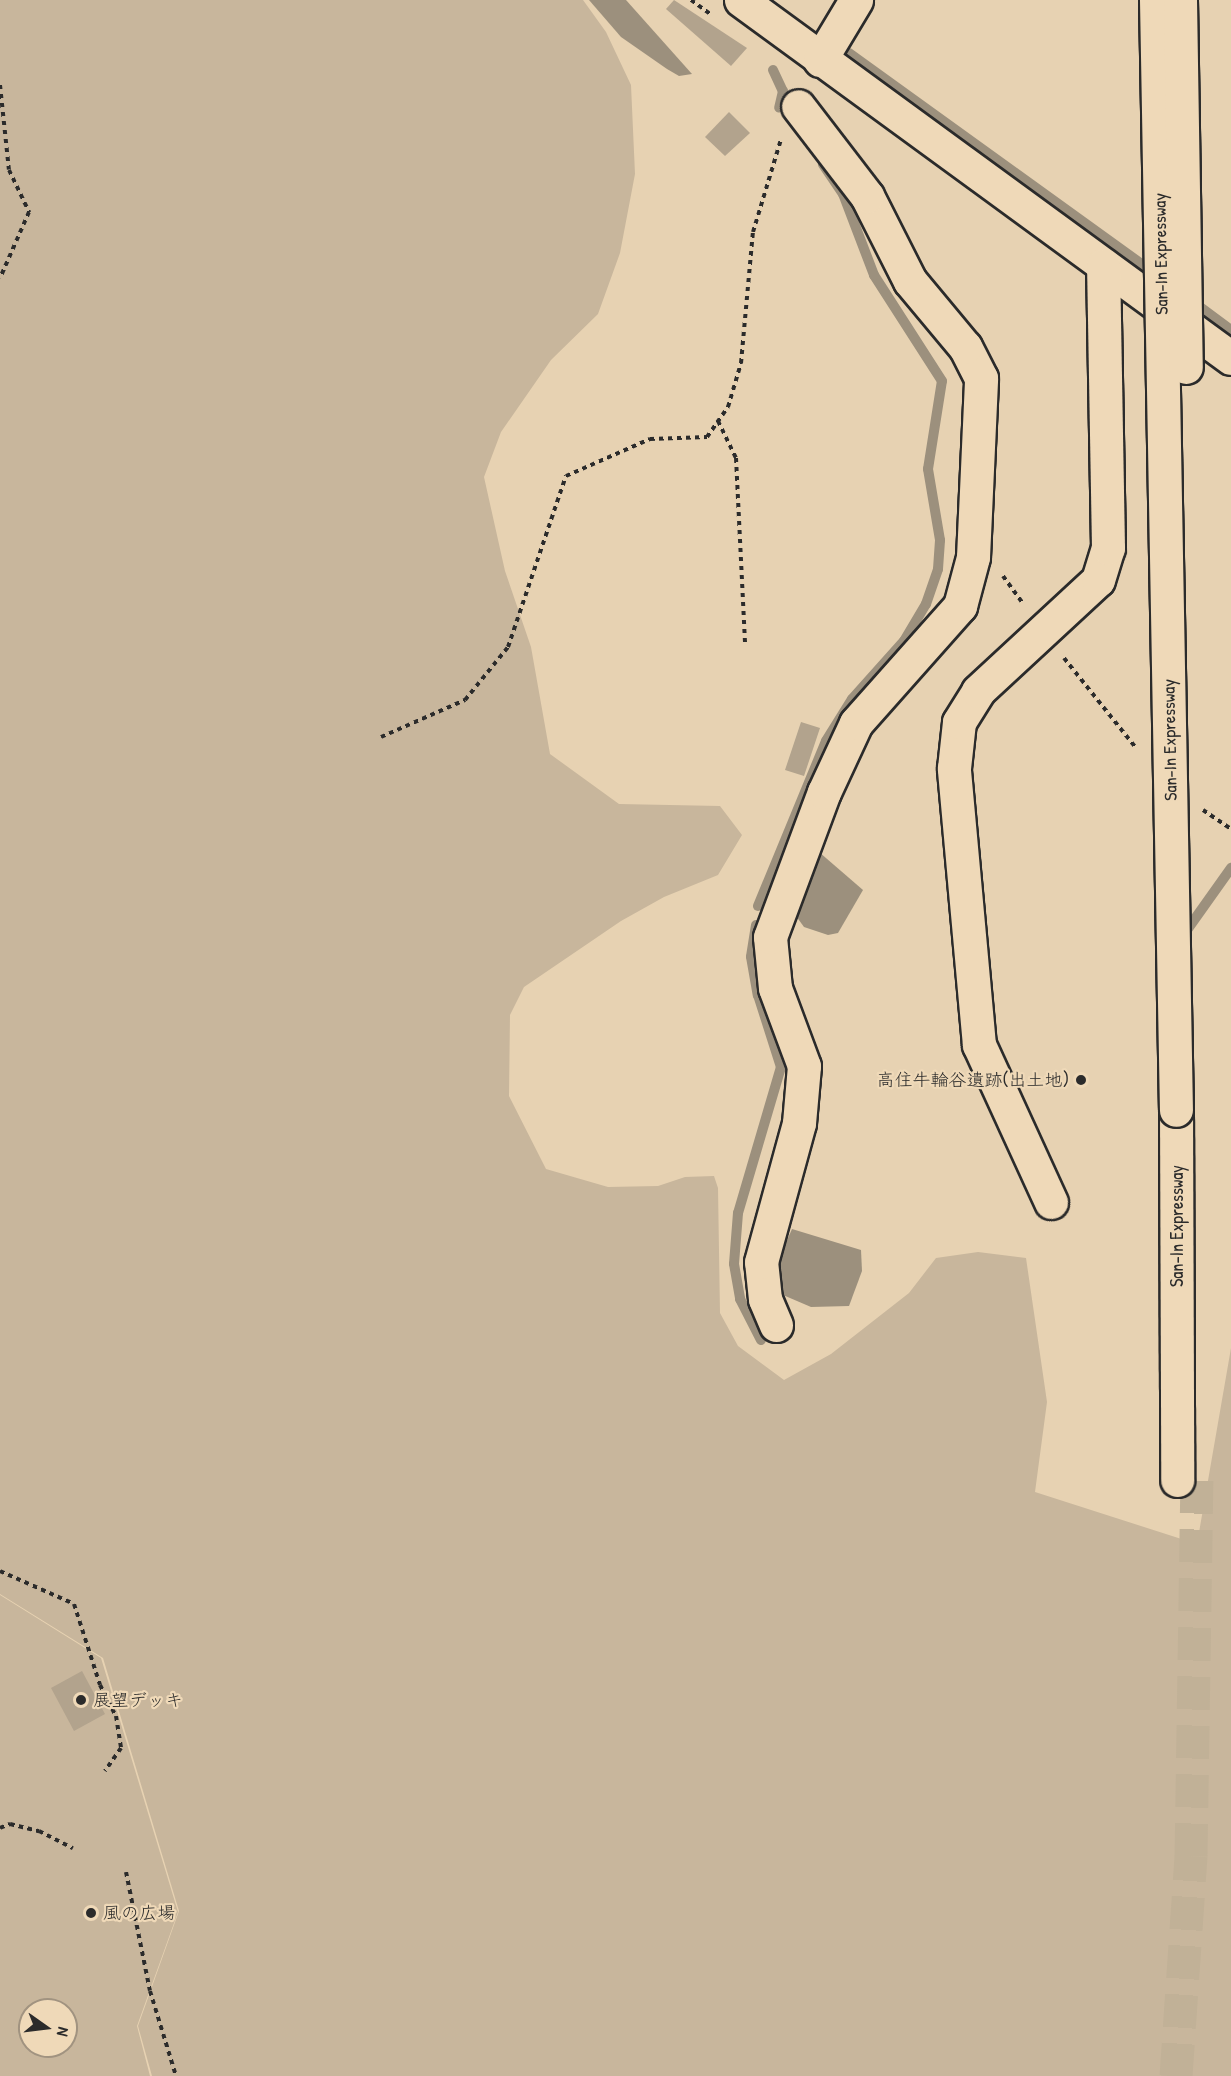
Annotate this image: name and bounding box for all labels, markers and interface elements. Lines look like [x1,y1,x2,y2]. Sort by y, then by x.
street label: San-In Expressway [1149,193,1173,315]
street label: San-In Expressway [1158,679,1182,801]
place label: 高住牛輪谷遺跡(出土地) [876,1069,1069,1091]
marker: 高住牛輪谷遺跡(出土地) [1074,1073,1088,1087]
street label: San-In Expressway [1166,1165,1188,1287]
place label: 展望デッキ [93,1689,183,1711]
marker: 展望デッキ [74,1693,88,1707]
place label: 風の広場 [103,1902,175,1924]
marker: 風の広場 [84,1906,98,1920]
north arrow [18,1998,78,2058]
text: N [52,2025,75,2039]

